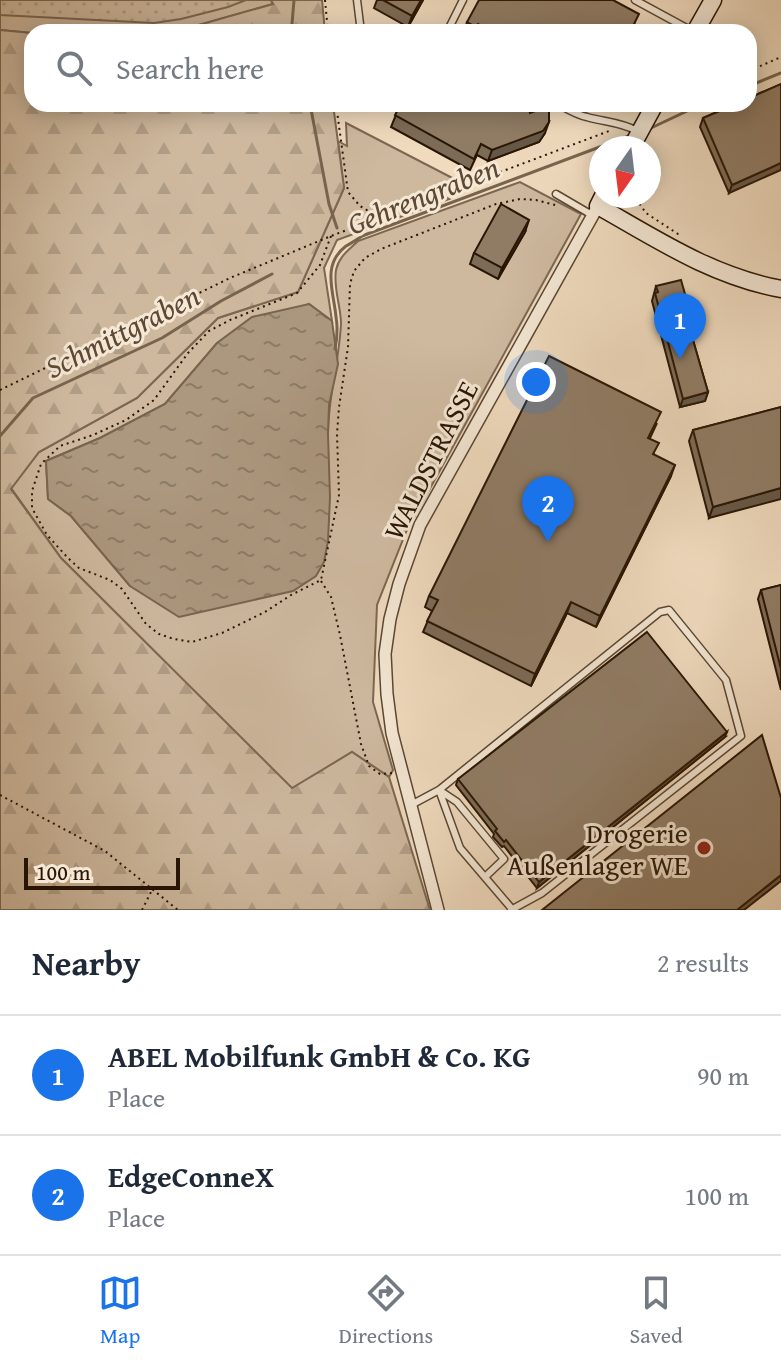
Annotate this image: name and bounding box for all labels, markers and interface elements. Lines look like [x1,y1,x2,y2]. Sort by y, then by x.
search box [24,24,757,112]
icon: search [52,46,96,90]
text: Search here [116,46,264,90]
north arrow [589,136,661,208]
water label: Gehrengraben [341,145,505,245]
water label: Schmittgraben [37,273,207,389]
pin: 1 [654,293,706,359]
your location [516,362,556,402]
street label: WALDSTRASSE [372,374,488,546]
pin: 2 [522,476,574,542]
place label: Drogerie Außenlager WE [507,812,688,885]
marker: Drogerie Außenlager WE [695,839,713,857]
scale bar [24,854,180,890]
text: 100 m [36,856,91,888]
text: Nearby [32,938,141,987]
text: 2 results [657,943,749,982]
text: ABEL Mobilfunk GmbH & Co. KG [108,1034,530,1078]
text: 1 [51,1056,65,1095]
text: 90 m [697,1056,749,1095]
text: Place [108,1078,165,1117]
text: EdgeConneX [108,1154,274,1198]
text: 2 [51,1176,65,1215]
text: 100 m [684,1176,749,1215]
text: Place [108,1198,165,1237]
tab: Map [98,1271,142,1351]
tab: Directions [339,1271,433,1351]
tab: Saved [630,1271,683,1351]

